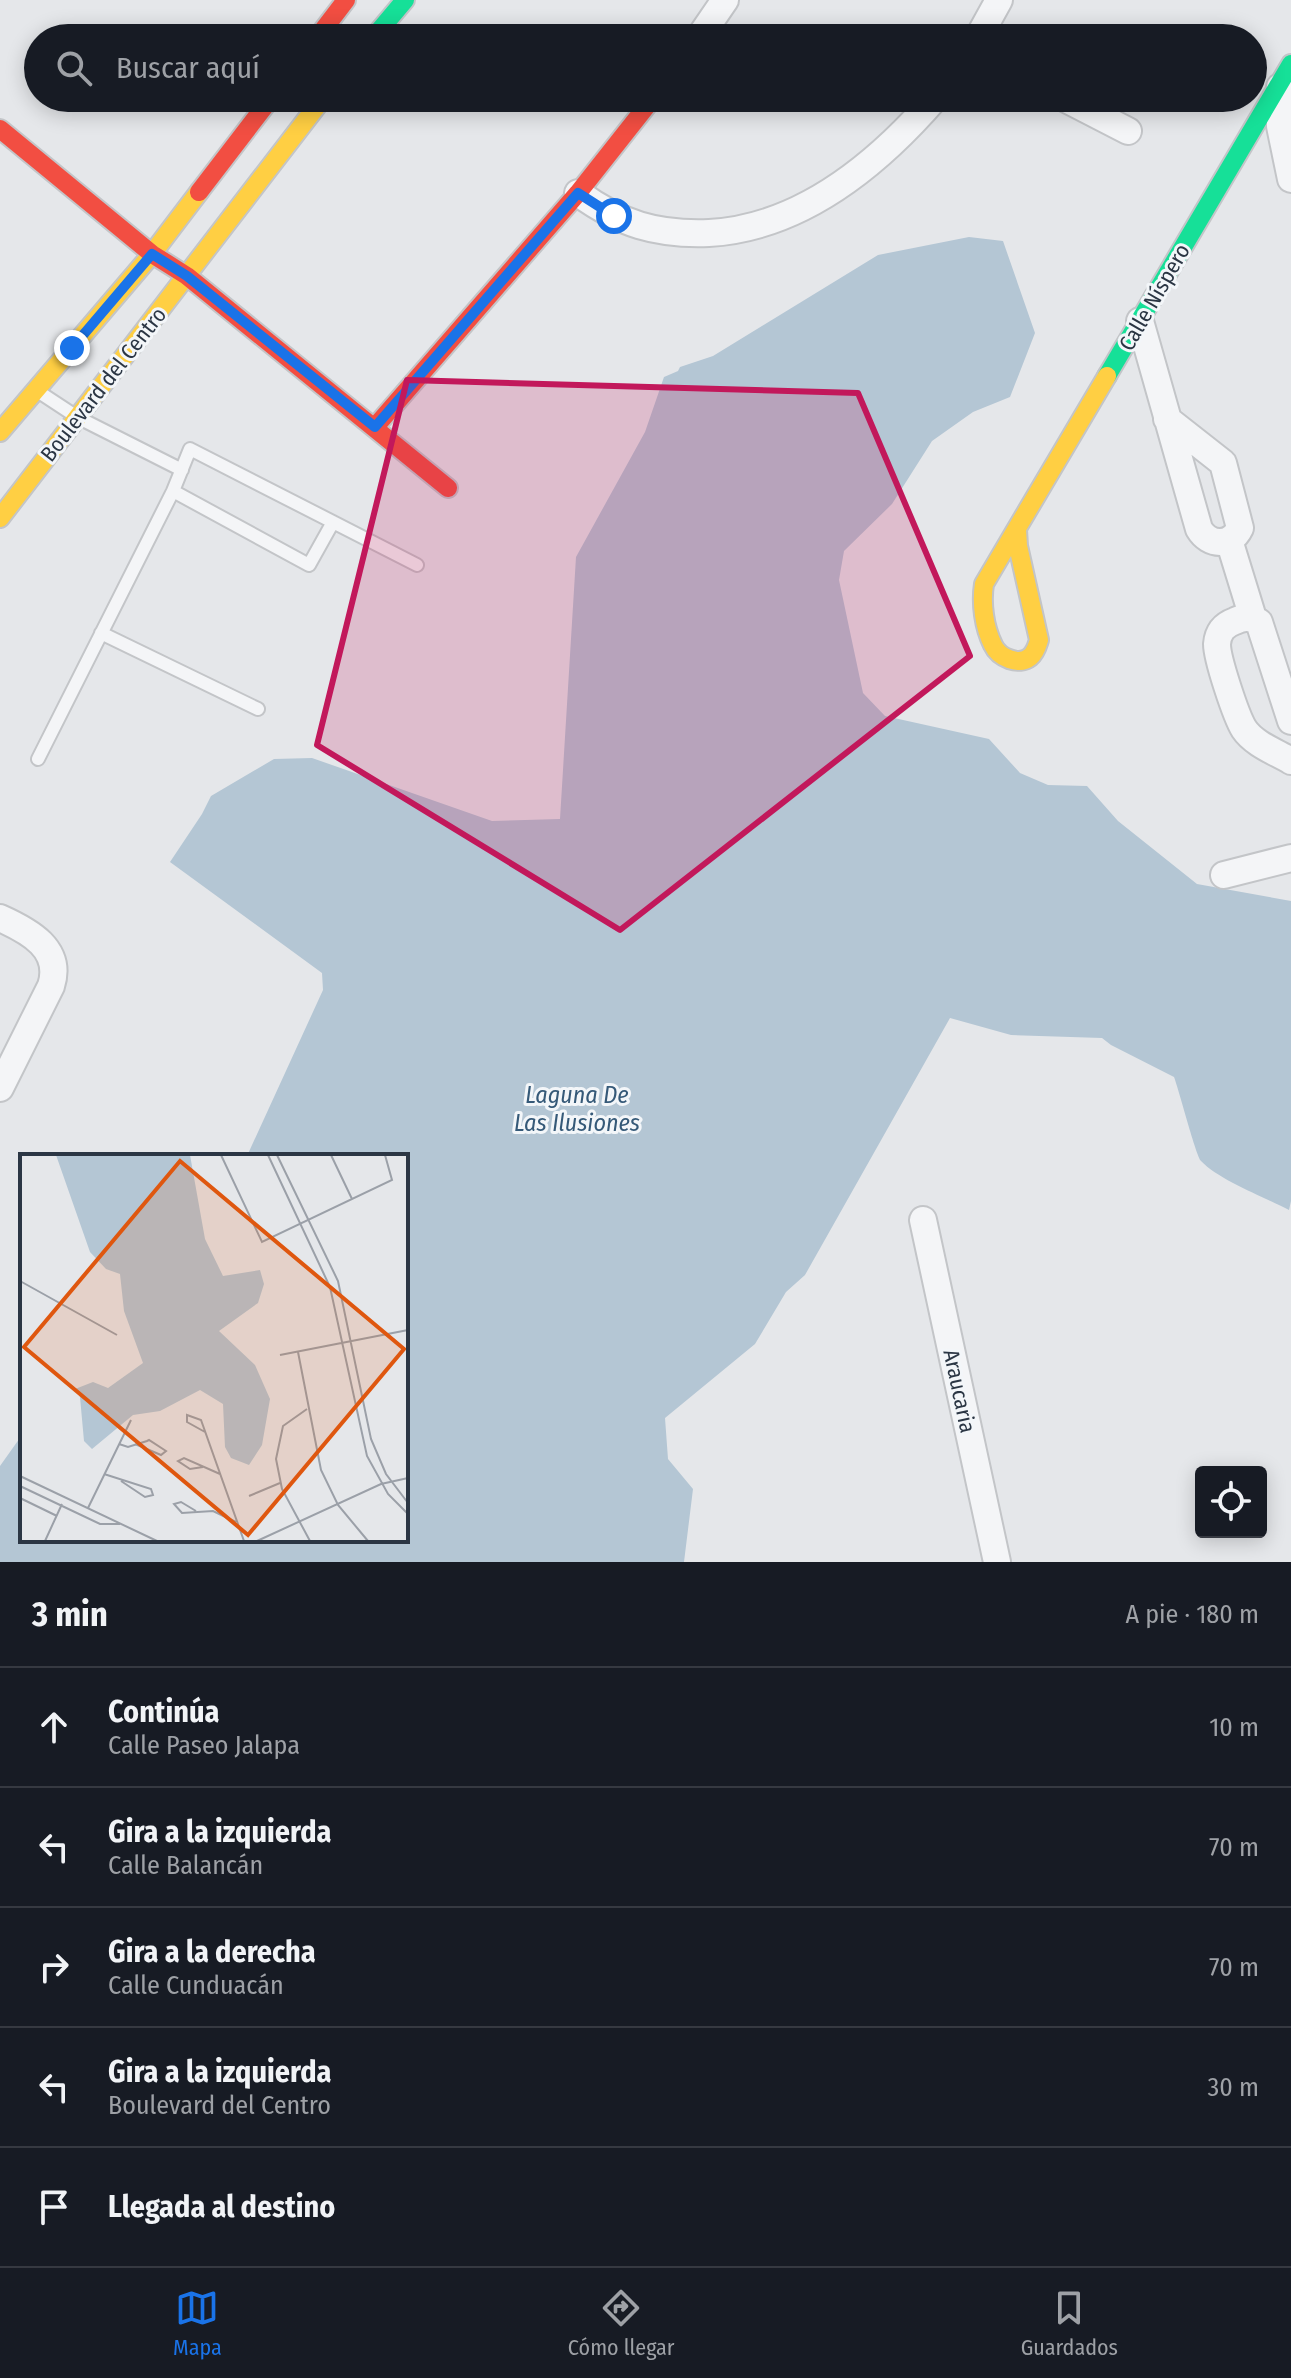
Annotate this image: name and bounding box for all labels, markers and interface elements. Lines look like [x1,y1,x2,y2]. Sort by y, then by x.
search box [24,24,1267,112]
icon: search [52,46,96,90]
text: Buscar aquí [116,50,260,86]
route start [596,198,632,234]
street label: Calle Níspero [1113,239,1196,355]
street label: Boulevard del Centro [35,302,172,467]
route end [54,330,90,366]
water label: Laguna De Las Ilusiones [514,1081,640,1137]
inset map [20,1154,408,1542]
street label: Araucaria [937,1347,982,1435]
map controls [1195,1466,1267,1538]
button: locate [1195,1466,1267,1538]
text: 3 min [32,1594,108,1635]
text: A pie · 180 m [1125,1599,1259,1630]
text: Continúa [108,1694,219,1730]
icon: ahead [32,1705,76,1749]
text: 10 m [1209,1712,1259,1743]
text: Calle Paseo Jalapa [108,1730,300,1761]
text: Gira a la izquierda [108,1814,331,1850]
icon: left [32,1825,76,1869]
text: 70 m [1209,1832,1259,1863]
text: Calle Balancán [108,1850,263,1881]
text: Gira a la derecha [108,1934,316,1970]
icon: right [32,1945,76,1989]
text: 70 m [1209,1952,1259,1983]
text: Calle Cunduacán [108,1970,284,2001]
text: Gira a la izquierda [108,2054,331,2090]
icon: left [32,2065,76,2109]
text: 30 m [1208,2072,1259,2103]
text: Boulevard del Centro [108,2090,331,2121]
icon: arrive [32,2185,76,2229]
text: Llegada al destino [108,2189,335,2225]
tab: Mapa [173,2286,222,2361]
tab: Cómo llegar [568,2286,675,2361]
tab: Guardados [1021,2286,1118,2361]

